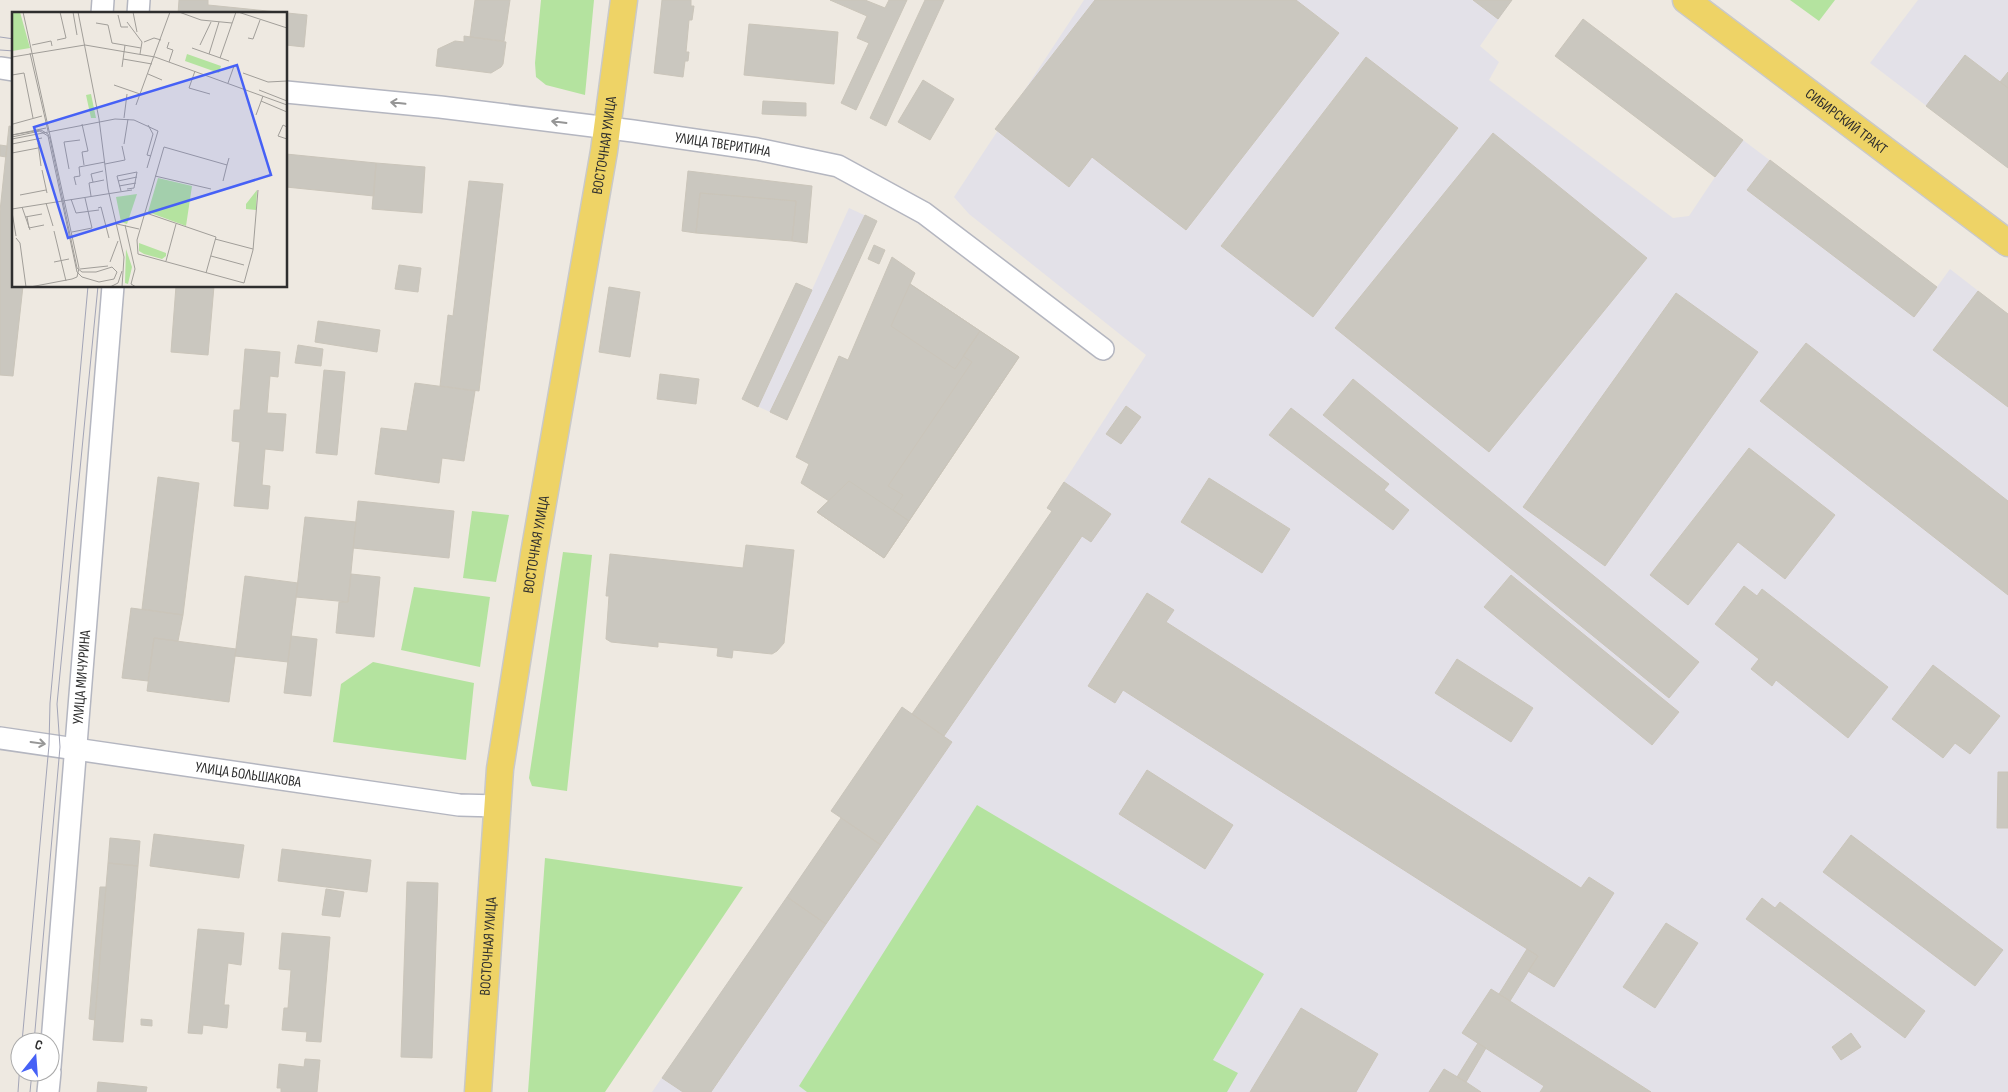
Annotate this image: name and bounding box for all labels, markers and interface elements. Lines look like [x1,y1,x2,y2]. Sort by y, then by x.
inset map [12,12,288,288]
street label: СИБИРСКИЙ ТРАКТ [1801,84,1891,158]
street label: ВОСТОЧНАЯ УЛИЦА [587,95,621,196]
one-way arrow [390,98,406,108]
one-way arrow [551,117,567,127]
street label: УЛИЦА ТВЕРИТИНА [674,128,773,161]
street label: ВОСТОЧНАЯ УЛИЦА [518,494,554,595]
street label: УЛИЦА МИЧУРИНА [68,629,95,725]
one-way arrow [29,739,45,749]
street label: УЛИЦА БОЛЬШАКОВА [194,757,303,791]
street label: ВОСТОЧНАЯ УЛИЦА [475,896,501,996]
north arrow [10,1032,60,1082]
text: С [33,1036,45,1054]

